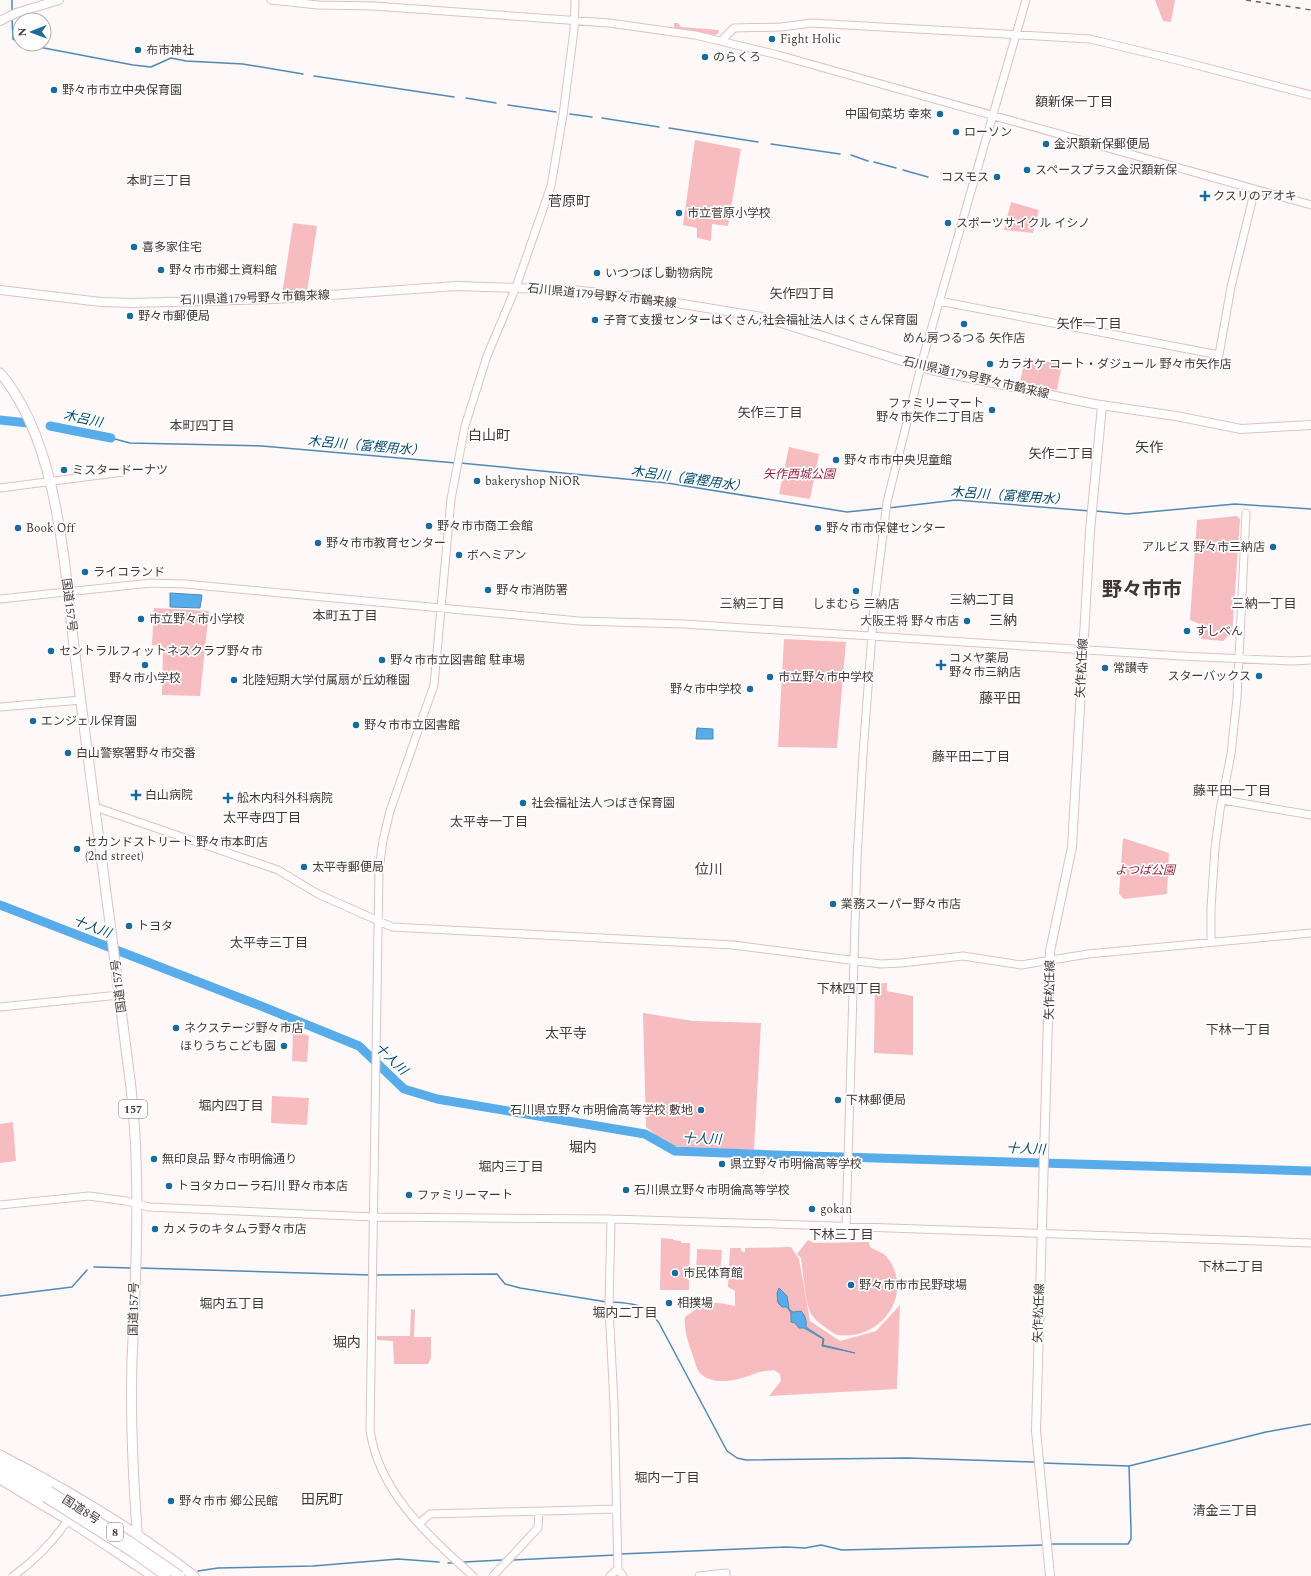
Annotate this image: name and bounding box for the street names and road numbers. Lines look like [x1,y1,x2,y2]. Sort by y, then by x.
street label: 石川県道179号野々市鶴来線 [526,279,678,313]
street label: 石川県道179号野々市鶴来線 [180,286,330,310]
street label: 石川県道179号野々市鶴来線 [901,352,1051,404]
street label: 国道157号 [56,577,82,633]
street label: 矢作松任線 [1071,638,1093,698]
street label: 国道157号 [106,958,132,1014]
street label: 矢作松任線 [1040,960,1060,1020]
road number: 157 [119,1100,147,1118]
street label: 国道157号 [124,1282,144,1336]
street label: 矢作松任線 [1028,1283,1050,1343]
street label: 国道8号 [58,1491,104,1529]
road number: 8 [107,1523,123,1541]

